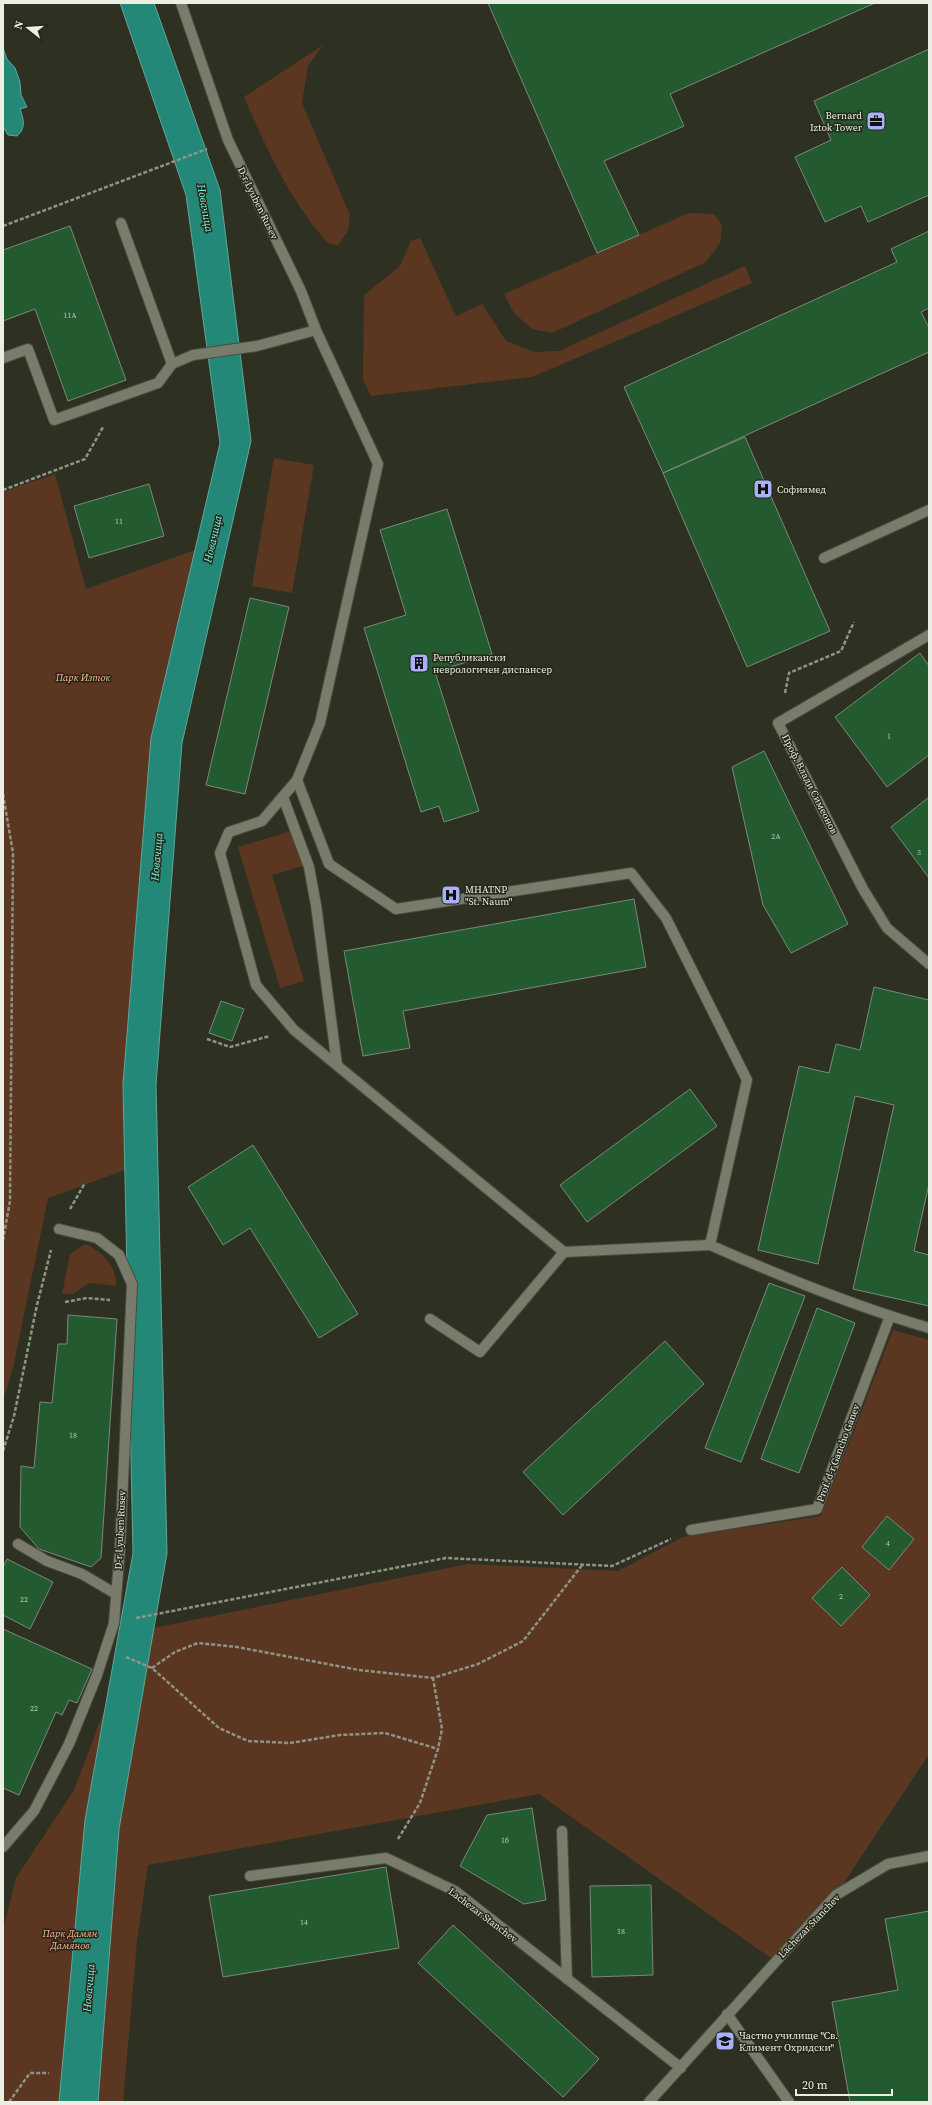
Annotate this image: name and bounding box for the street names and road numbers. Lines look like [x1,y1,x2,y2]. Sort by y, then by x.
street label: D-r Lyuben Rusev [235,165,281,241]
street label: Проф. Влади Симеонов [779,732,841,836]
street label: Prof. d-r Gancho Ganev [813,1402,863,1504]
street label: D-r Lyuben Rusev [111,1490,129,1570]
street label: Lachezar Stanchev [446,1885,520,1945]
street label: Lachezar Stanchev [775,1892,843,1960]

